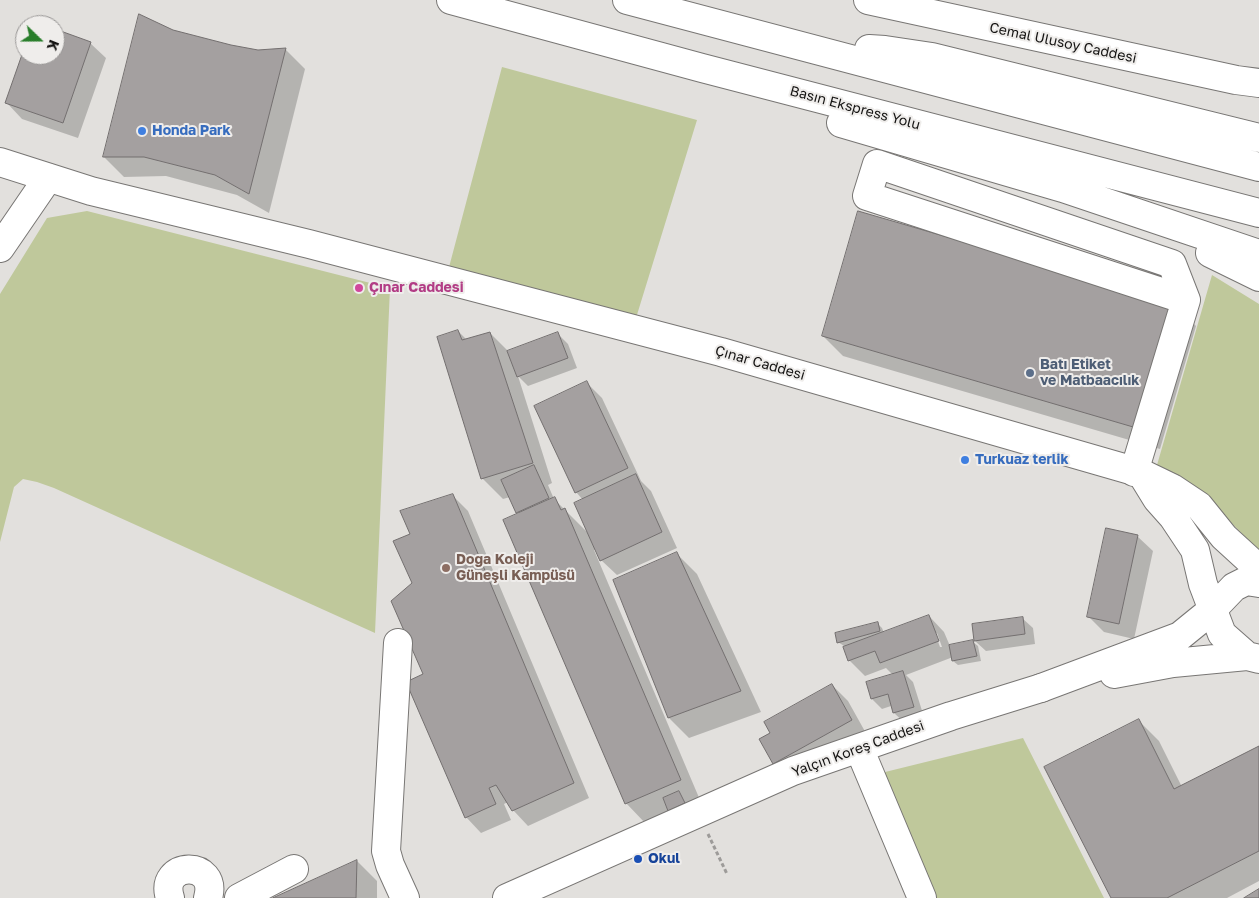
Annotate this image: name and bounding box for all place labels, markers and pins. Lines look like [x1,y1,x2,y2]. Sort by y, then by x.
place label: Honda Park [152,123,231,139]
marker: Honda Park [136,125,148,137]
place label: Çınar Caddesi [369,280,464,296]
marker: Çınar Caddesi [353,282,365,294]
place label: Batı Etiket ve Matbaacılık [1040,357,1139,390]
marker: Batı Etiket ve Matbaacılık [1024,367,1036,379]
place label: Turkuaz terlik [975,452,1068,468]
marker: Turkuaz terlik [959,454,971,466]
place label: Doğa Koleji Güneşli Kampüsü [456,552,575,584]
marker: Doğa Koleji Güneşli Kampüsü [440,562,452,574]
place label: Okul [648,851,680,867]
marker: Okul [632,853,644,865]

